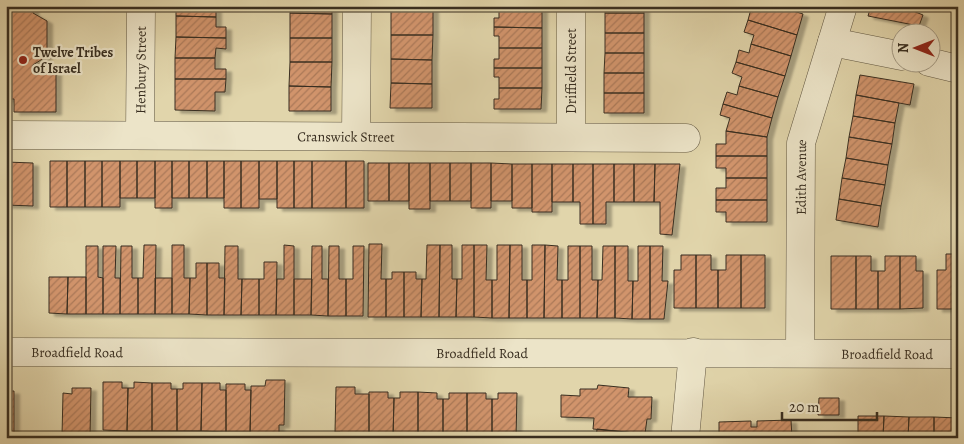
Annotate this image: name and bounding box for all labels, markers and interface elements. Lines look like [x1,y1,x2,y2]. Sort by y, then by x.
north arrow [892,22,942,72]
street label: Henbury Street [131,26,150,114]
street label: Driffield Street [562,28,581,114]
place label: Twelve Tribes of Israel [33,43,113,78]
text: N [894,43,913,53]
marker: Twelve Tribes of Israel [17,54,29,66]
street label: Cranswick Street [297,127,395,146]
street label: Edith Avenue [791,136,811,215]
street label: Broadfield Road [31,343,123,362]
street label: Broadfield Road [436,343,528,363]
street label: Broadfield Road [841,344,933,363]
scale bar [782,389,876,421]
text: 20 m [789,397,820,417]

